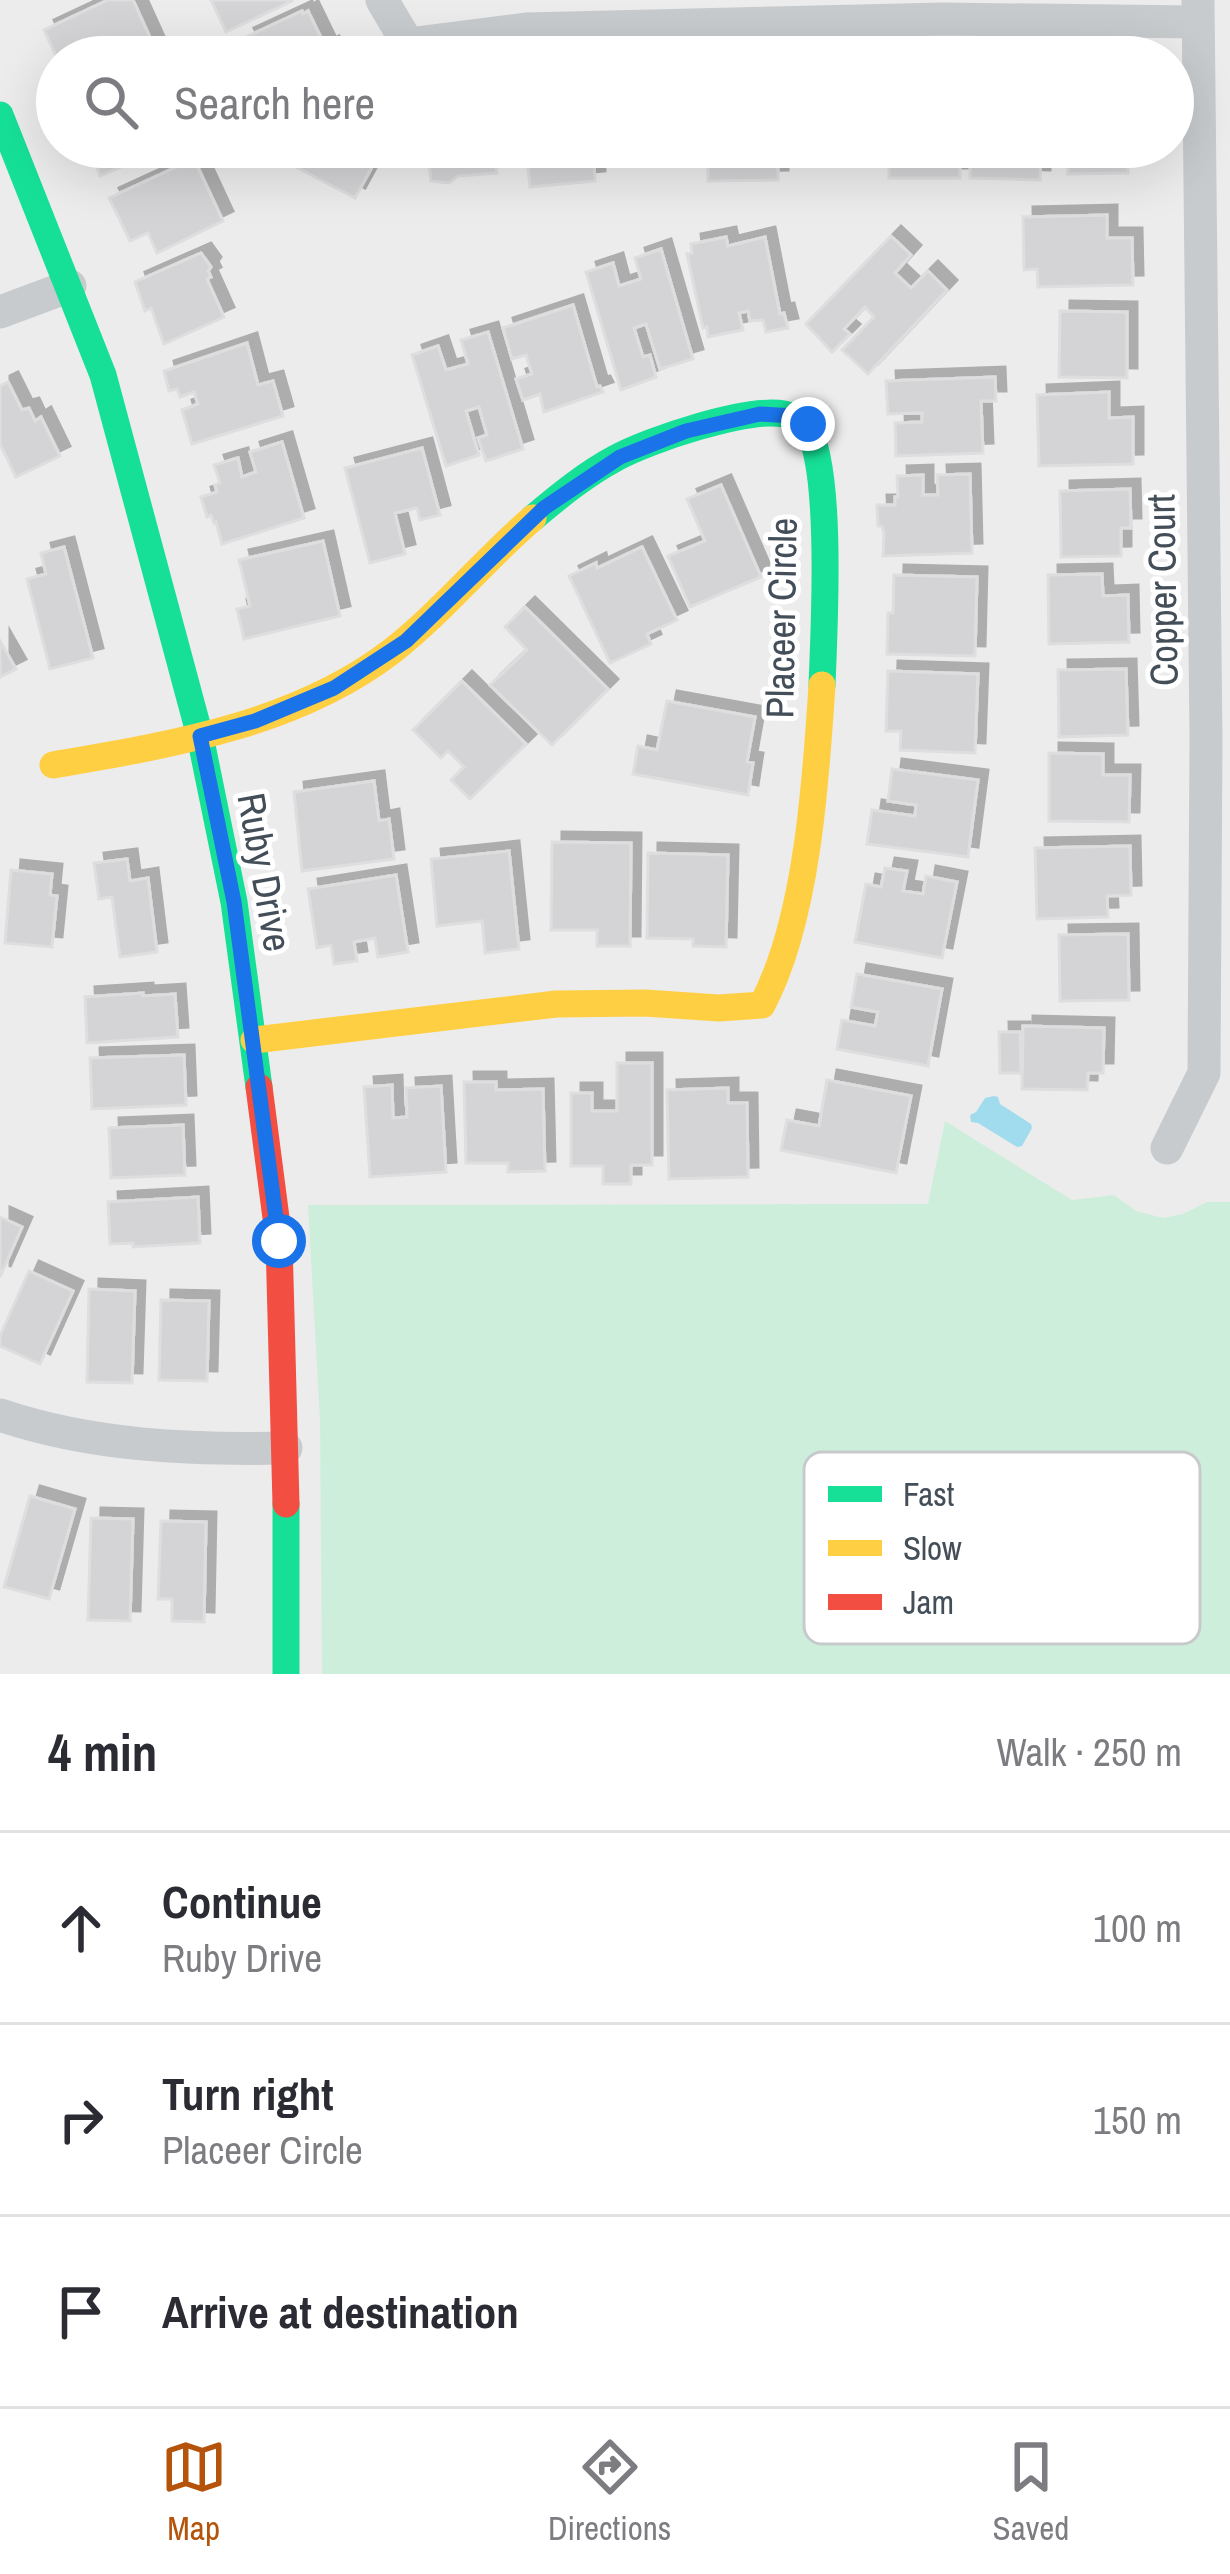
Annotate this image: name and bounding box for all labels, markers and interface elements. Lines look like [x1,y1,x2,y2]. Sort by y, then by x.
search box [36,36,1194,168]
icon: search [78,69,144,135]
text: Search here [174,72,375,133]
route end [781,397,835,451]
street label: Copper Court [1134,493,1190,686]
street label: Placeer Circle [753,517,809,719]
street label: Ruby Drive [226,789,304,955]
route start [252,1214,306,1268]
legend [804,1452,1200,1644]
text: Fast [903,1472,954,1516]
text: Slow [903,1526,962,1570]
text: Jam [903,1580,954,1624]
text: 4 min [48,1718,157,1787]
text: Walk · 250 m [997,1726,1182,1778]
text: Continue [162,1871,322,1932]
icon: ahead [48,1895,114,1961]
text: 100 m [1093,1902,1182,1954]
text: Ruby Drive [162,1932,322,1984]
text: Turn right [162,2063,334,2124]
icon: right [48,2087,114,2153]
text: 150 m [1093,2094,1182,2146]
text: Placeer Circle [162,2124,363,2176]
icon: arrive [48,2279,114,2345]
text: Arrive at destination [162,2281,519,2342]
tab: Map [161,2434,227,2550]
tab: Directions [548,2434,671,2550]
tab: Saved [993,2434,1069,2550]

